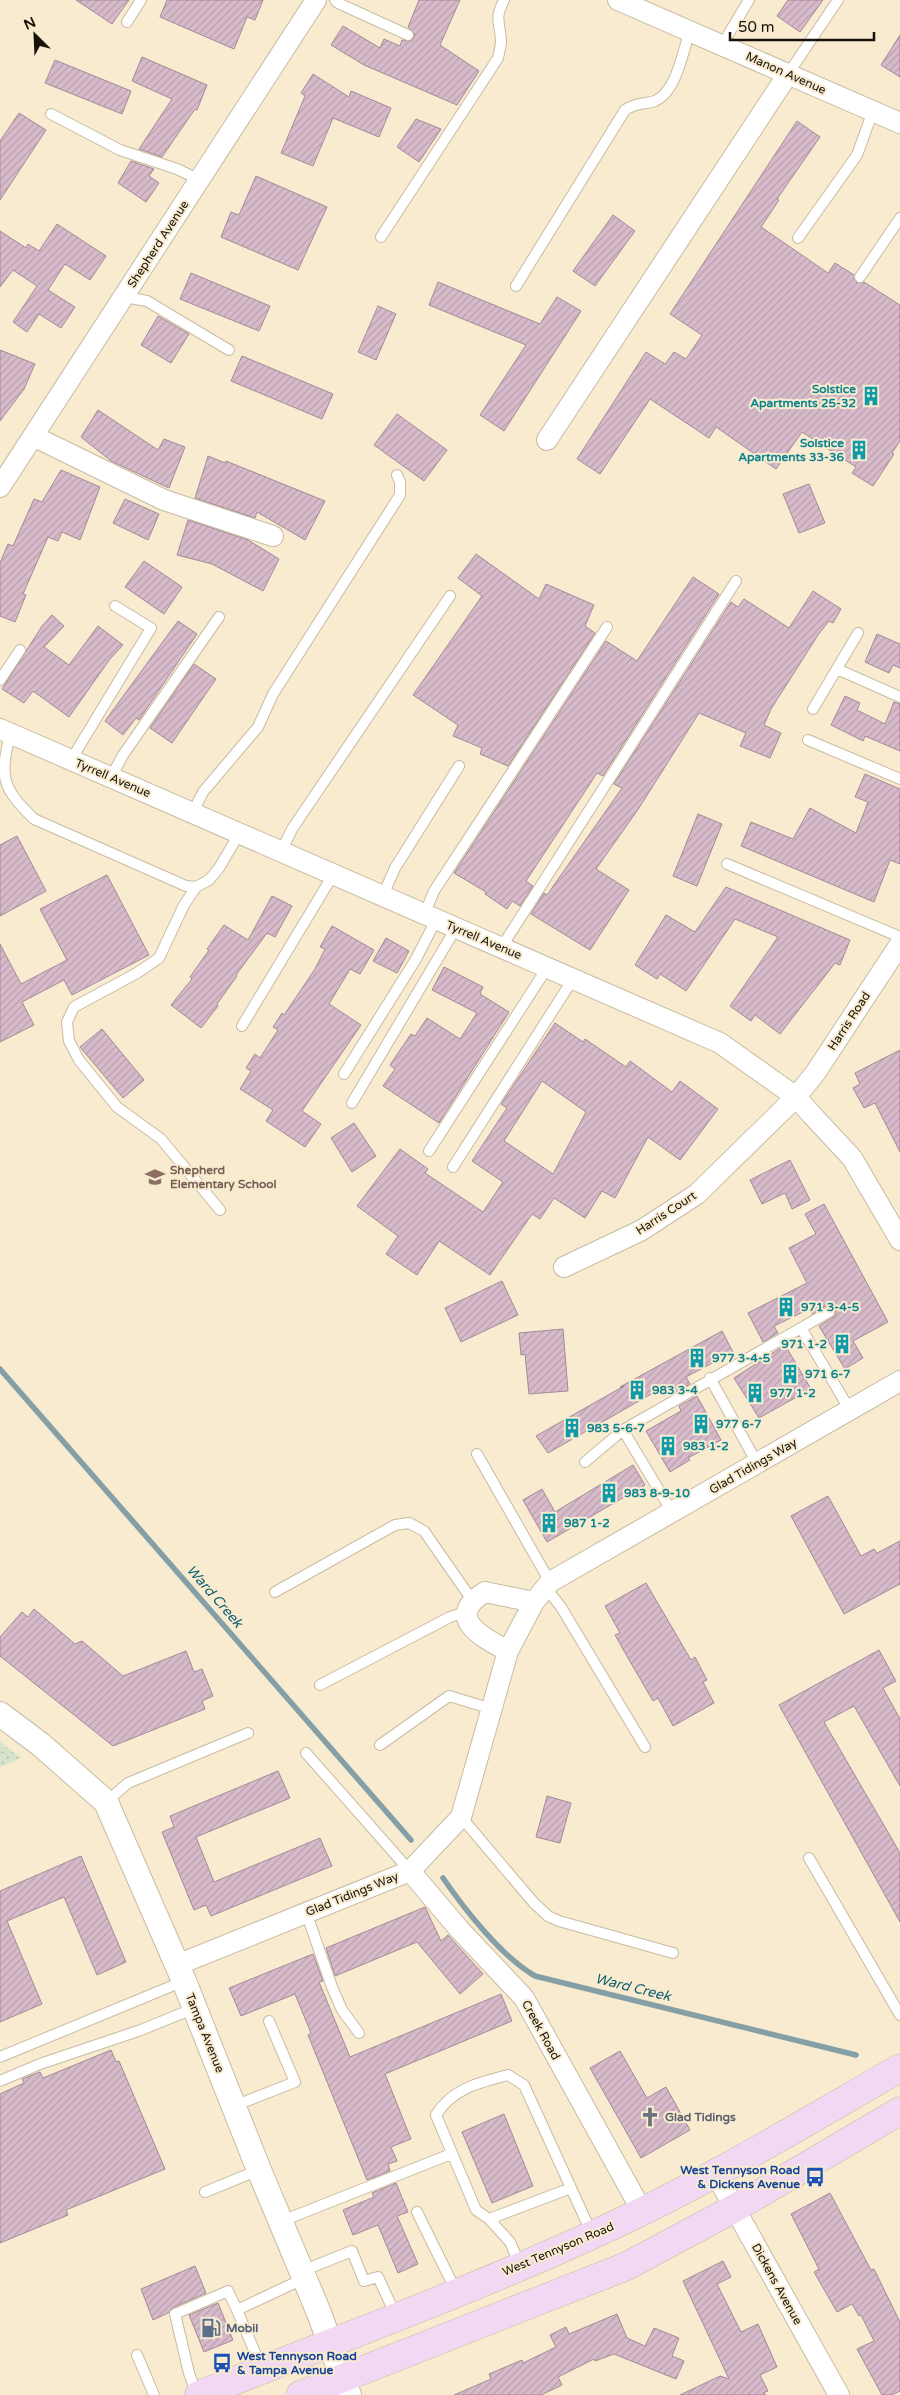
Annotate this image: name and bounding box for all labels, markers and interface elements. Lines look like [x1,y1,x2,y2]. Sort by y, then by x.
north arrow [10,10,60,60]
scale bar [730,10,874,42]
text: N [21,14,39,34]
text: 50 m [738,18,775,36]
street label: Manon Avenue [744,49,828,97]
street label: Shepherd Avenue [125,198,192,290]
place label: Solstice Apartments 25-32 [750,382,856,411]
building icon: Solstice Apartments 25-32 [860,385,882,407]
place label: Solstice Apartments 33-36 [738,436,844,465]
building icon: Solstice Apartments 33-36 [848,439,870,461]
street label: Tyrrell Avenue [73,756,153,800]
street label: Tyrrell Avenue [444,918,524,962]
street label: Harris Road [825,989,873,1053]
place label: Shepherd Elementary School [170,1163,277,1192]
school or university icon: Shepherd Elementary School [144,1166,166,1188]
street label: Harris Court [633,1188,699,1238]
building icon: 971 3-4-5 [775,1296,797,1318]
place label: 971 3-4-5 [801,1300,860,1314]
building icon: 971 1-2 [831,1333,853,1355]
place label: 971 1-2 [781,1337,827,1351]
building icon: 977 3-4-5 [686,1347,708,1369]
place label: 977 3-4-5 [712,1351,771,1365]
building icon: 971 6-7 [779,1363,801,1385]
place label: 971 6-7 [805,1367,851,1381]
building icon: 983 3-4 [626,1379,648,1401]
building icon: 977 1-2 [744,1382,766,1404]
place label: 983 3-4 [652,1383,698,1397]
place label: 977 1-2 [770,1386,816,1400]
building icon: 977 6-7 [690,1413,712,1435]
building icon: 983 5-6-7 [561,1417,583,1439]
place label: 977 6-7 [716,1417,762,1431]
place label: 983 5-6-7 [587,1421,645,1435]
building icon: 983 1-2 [657,1435,679,1457]
street label: Glad Tidings Way [707,1435,800,1497]
place label: 983 1-2 [683,1439,729,1453]
building icon: 983 8-9-10 [598,1482,620,1504]
place label: 983 8-9-10 [624,1486,690,1500]
building icon: 987 1-2 [538,1512,560,1534]
place label: 987 1-2 [564,1516,610,1530]
water label: Ward Creek [183,1562,247,1632]
street label: Glad Tidings Way [304,1869,401,1919]
water label: Ward Creek [593,1970,674,2005]
street label: Tampa Avenue [183,1991,227,2075]
street label: Creek Road [519,1998,563,2062]
church icon: Glad Tidings [639,2106,661,2128]
place label: Glad Tidings [665,2110,736,2125]
place label: West Tennyson Road & Dickens Avenue [680,2163,800,2191]
bus stop icon: West Tennyson Road & Dickens Avenue [804,2166,826,2188]
street label: West Tennyson Road [500,2219,616,2279]
street label: Dickens Avenue [749,2241,805,2327]
fuel station icon: Mobil [200,2317,222,2339]
place label: Mobil [226,2321,258,2335]
place label: West Tennyson Road & Tampa Avenue [237,2349,357,2378]
bus stop icon: West Tennyson Road & Tampa Avenue [211,2352,233,2374]

